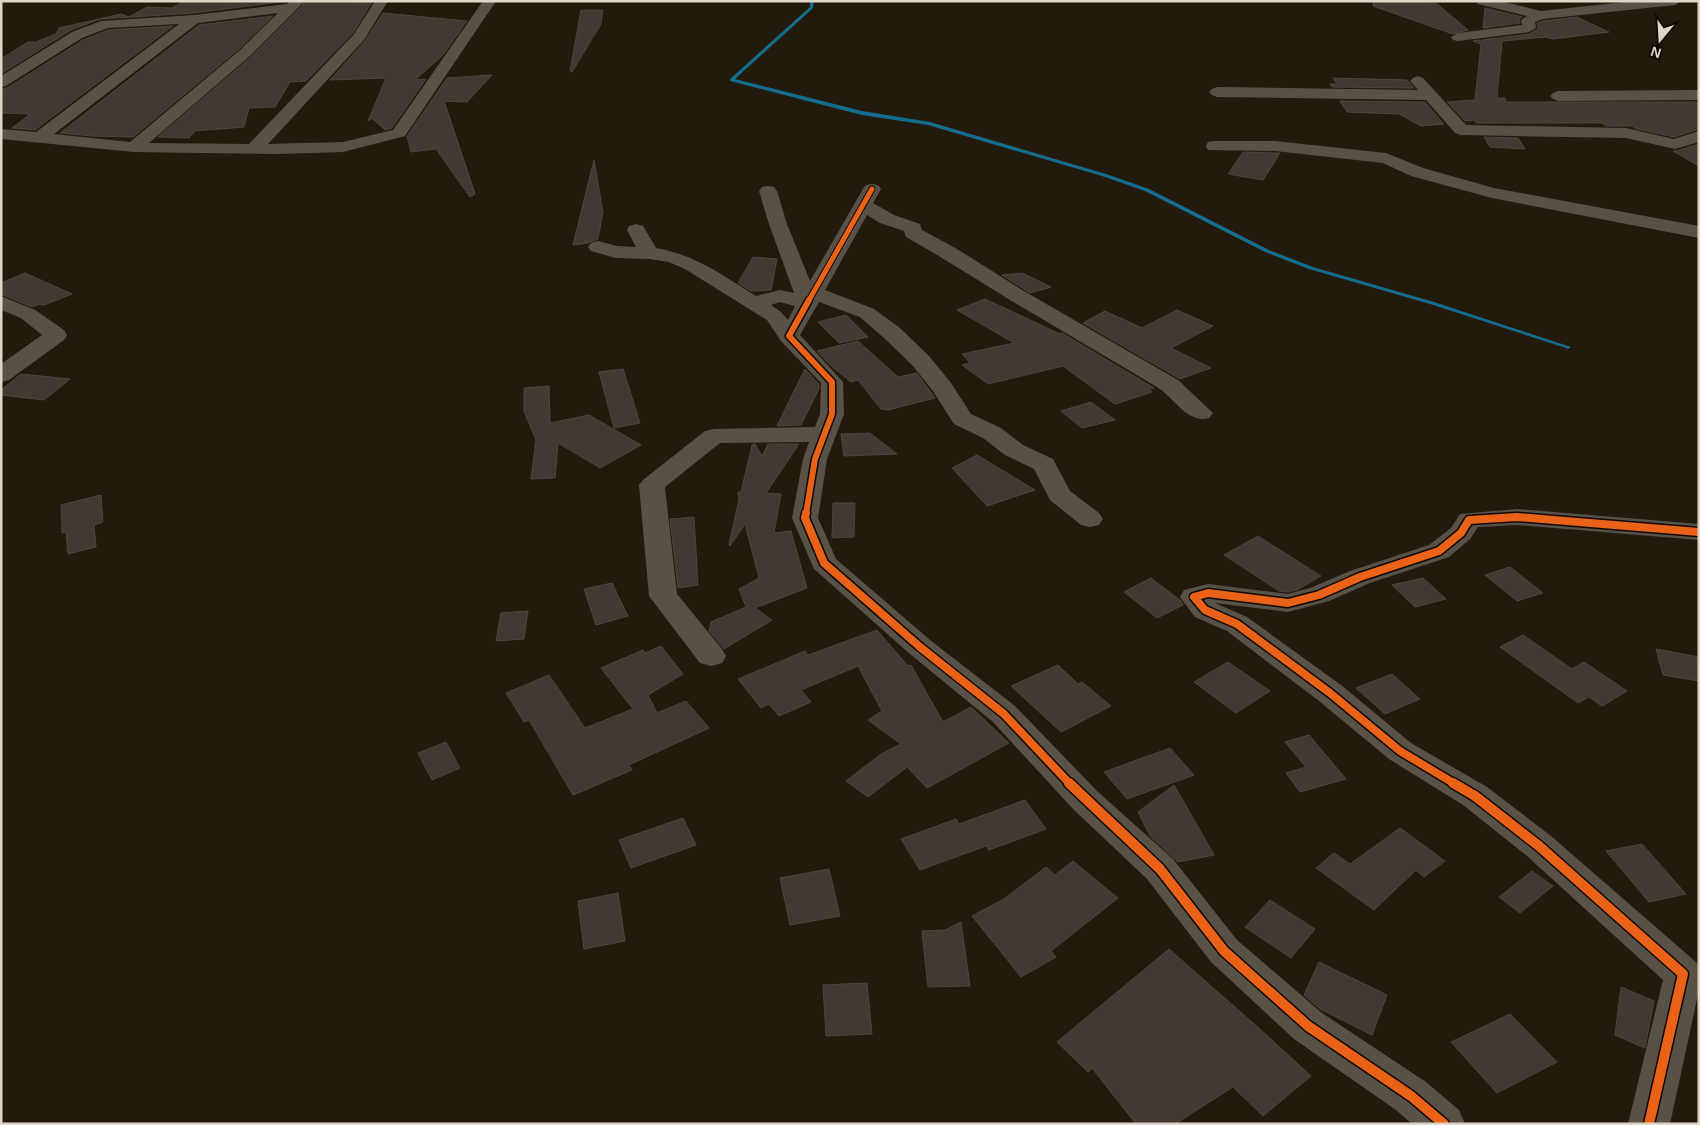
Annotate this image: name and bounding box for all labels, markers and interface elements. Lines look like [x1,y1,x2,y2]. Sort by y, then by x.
north arrow [1635,15,1685,65]
text: N [1649,43,1663,62]

